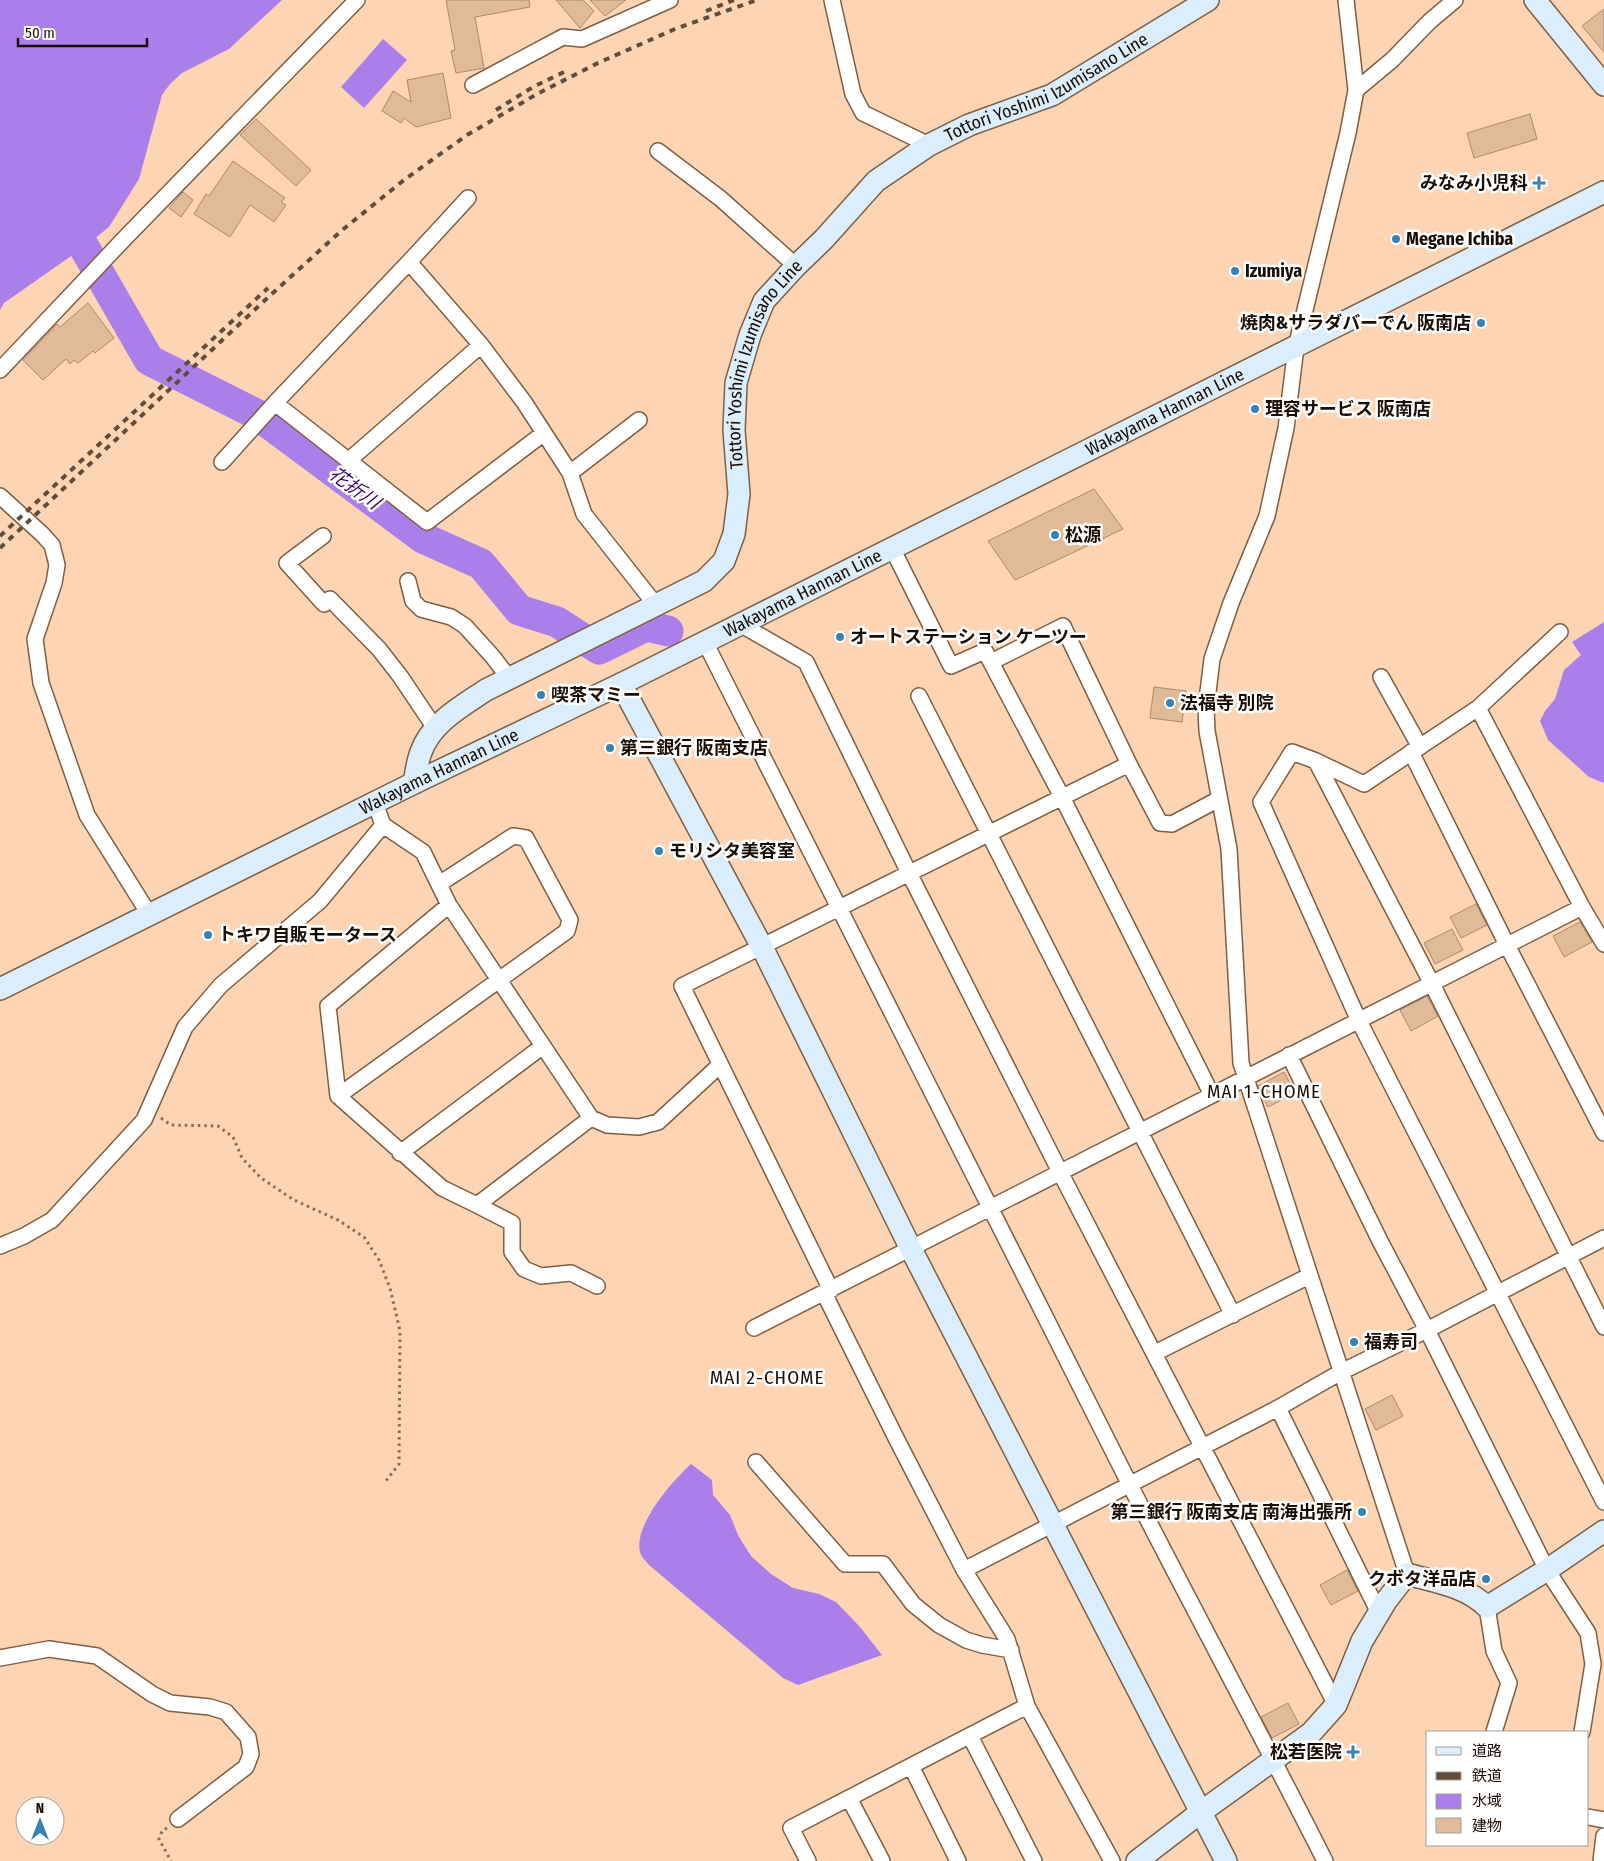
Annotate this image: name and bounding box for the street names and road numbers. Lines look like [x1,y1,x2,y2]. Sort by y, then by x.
street label: Tottori Yoshimi Izumisano Line [941,28,1152,146]
street label: Tottori Yoshimi Izumisano Line [723,255,807,470]
street label: Wakayama Hannan Line [1082,363,1248,461]
street label: Wakayama Hannan Line [720,544,886,642]
street label: Wakayama Hannan Line [356,724,522,819]

